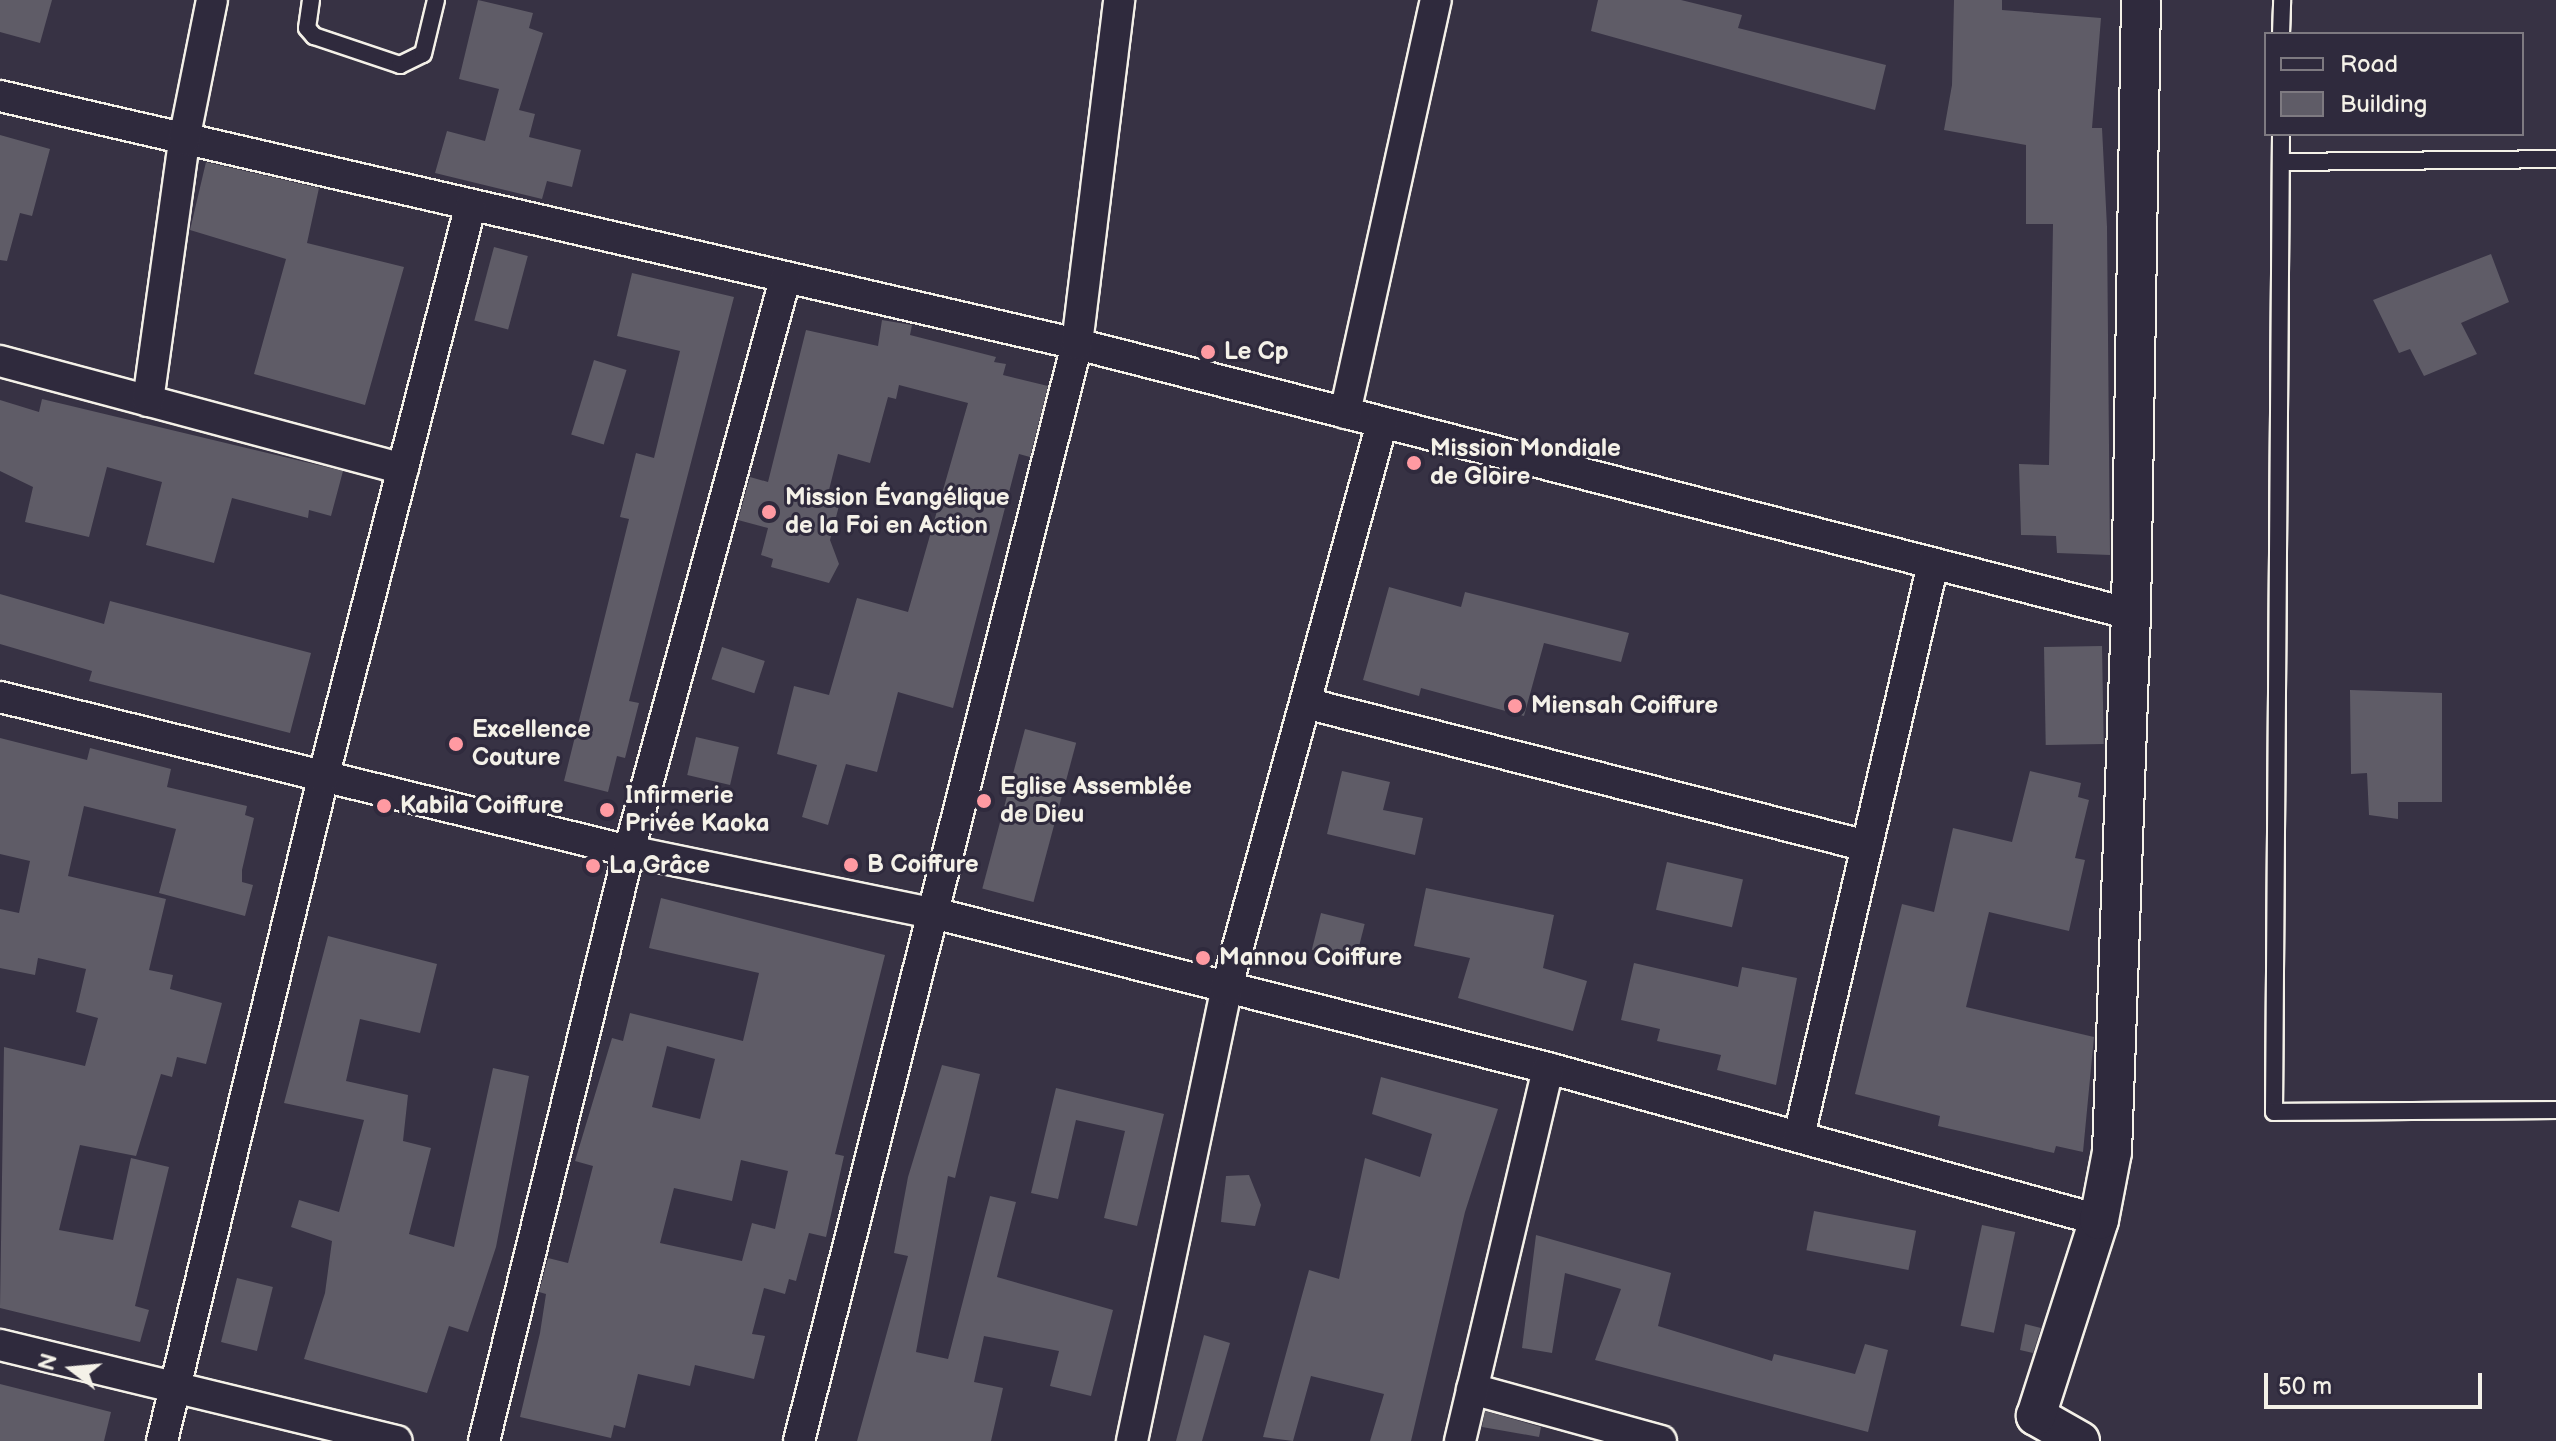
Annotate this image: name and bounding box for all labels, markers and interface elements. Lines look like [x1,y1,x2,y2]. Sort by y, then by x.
legend [2264,32,2524,136]
text: Road [2340,50,2398,79]
text: Building [2340,90,2427,119]
place label: Le Cp [1224,338,1289,366]
marker: Le Cp [1199,343,1217,361]
place label: Mission Mondiale de Gloire [1430,435,1621,491]
marker: Mission Mondiale de Gloire [1405,454,1423,472]
place label: Mission Évangélique de la Foi en Action [785,484,1010,540]
marker: Mission Évangélique de la Foi en Action [760,503,778,521]
place label: Miensah Coiffure [1531,692,1718,720]
marker: Miensah Coiffure [1506,697,1524,715]
place label: Excellence Couture [472,716,591,772]
marker: Excellence Couture [447,735,465,753]
place label: Eglise Assemblée de Dieu [1000,773,1192,829]
place label: Infirmerie Privée Kaoka [625,782,770,838]
place label: Kabila Coiffure [400,792,564,820]
marker: Eglise Assemblée de Dieu [975,792,993,810]
marker: Kabila Coiffure [375,797,393,815]
marker: Infirmerie Privée Kaoka [596,799,618,821]
place label: B Coiffure [867,851,979,879]
place label: La Grâce [609,852,710,880]
marker: B Coiffure [842,856,860,874]
marker: La Grâce [584,857,602,875]
place label: Mannou Coiffure [1219,944,1402,972]
marker: Mannou Coiffure [1194,949,1212,967]
north arrow [32,1329,112,1409]
text: N [33,1351,64,1374]
scale bar [2268,1357,2486,1407]
text: 50 m [2278,1372,2332,1401]

